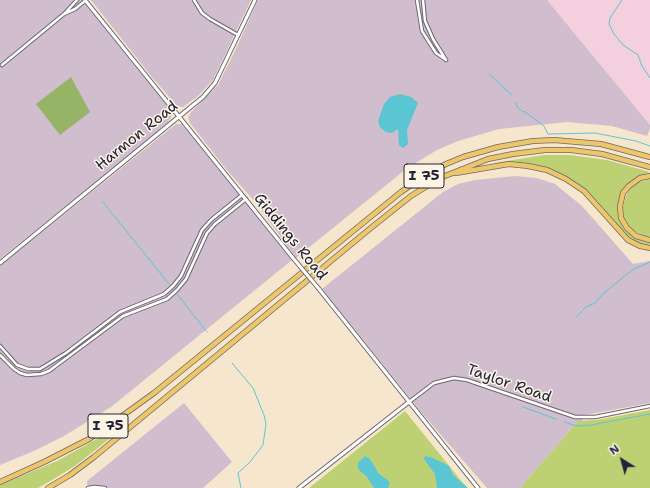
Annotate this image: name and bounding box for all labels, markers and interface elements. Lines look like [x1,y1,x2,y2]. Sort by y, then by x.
street label: Harmon Road [92,97,182,175]
road number: I 75 [404,164,444,188]
street label: Giddings Road [249,190,331,284]
street label: Taylor Road [464,361,554,407]
road number: I 75 [88,414,128,438]
north arrow [602,440,642,480]
text: N [606,441,622,459]

